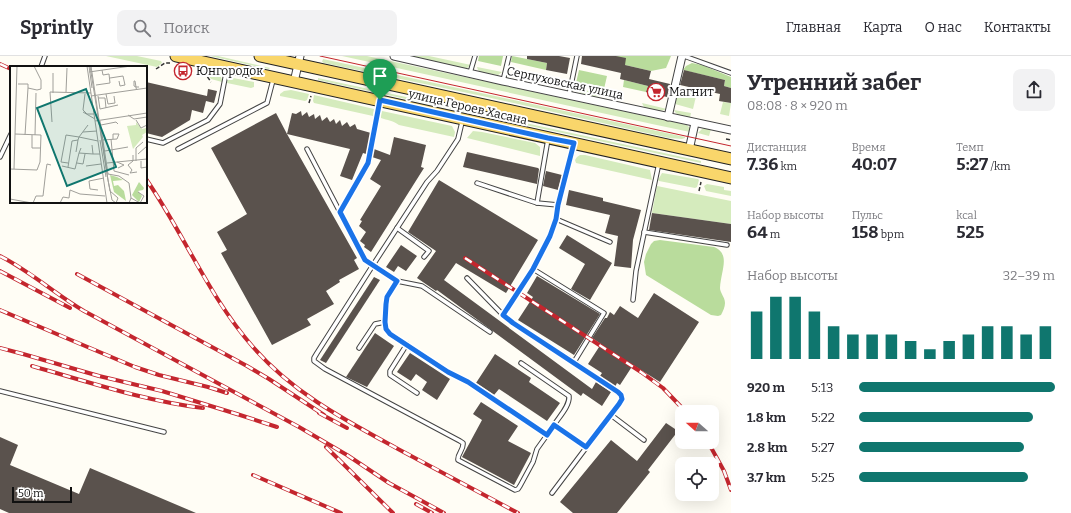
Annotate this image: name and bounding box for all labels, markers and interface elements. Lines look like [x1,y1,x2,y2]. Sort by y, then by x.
search box [117,10,397,46]
text: Sprintly [20,16,93,39]
icon: search [131,17,153,39]
text: Поиск [163,19,209,37]
text: Главная [786,19,841,36]
text: Карта [863,19,902,36]
text: О нас [924,19,962,36]
text: Контакты [984,19,1051,36]
pin [363,59,397,100]
bus stop icon: Юнгородок [173,61,193,81]
place label: Юнгородок [196,64,263,78]
street label: Серпуховская улица [505,64,625,102]
icon: arrive [369,65,391,87]
inset map [10,66,147,203]
text: Утренний забег [747,69,921,96]
button: share [1013,69,1055,111]
supermarket icon: Магнит [646,82,666,102]
place label: Магнит [669,85,714,99]
street label: улица Героев Хасана [406,86,529,128]
text: 08:08 · 8 × 920 m [747,98,848,113]
text: Дистанция [747,141,807,154]
text: Время [852,141,885,154]
text: Темп [956,141,984,154]
text: 7.36 [747,154,778,175]
text: 40:07 [852,154,897,175]
text: 5:27 [956,154,988,175]
text: km [778,160,797,173]
text: /km [988,160,1011,173]
text: Набор высоты [747,209,824,222]
text: Пульс [852,209,883,222]
text: kcal [956,209,977,222]
text: 64 [747,222,768,243]
text: 158 [852,222,879,243]
text: 525 [956,222,984,243]
text: m [768,228,780,241]
text: bpm [879,228,904,241]
text: Набор высоты [747,268,838,283]
text: 32–39 m [1003,268,1055,283]
text: 920 m [747,380,785,395]
text: 5:13 [811,380,833,395]
north arrow [675,405,719,449]
map controls [675,405,719,501]
text: 1.8 km [747,410,786,425]
text: 5:22 [811,410,835,425]
text: 2.8 km [747,440,787,455]
text: 5:27 [811,440,834,455]
button: locate [675,457,719,501]
text: 3.7 km [747,470,786,485]
text: 5:25 [811,470,835,485]
scale bar [12,485,72,504]
text: 50 m [18,487,44,500]

